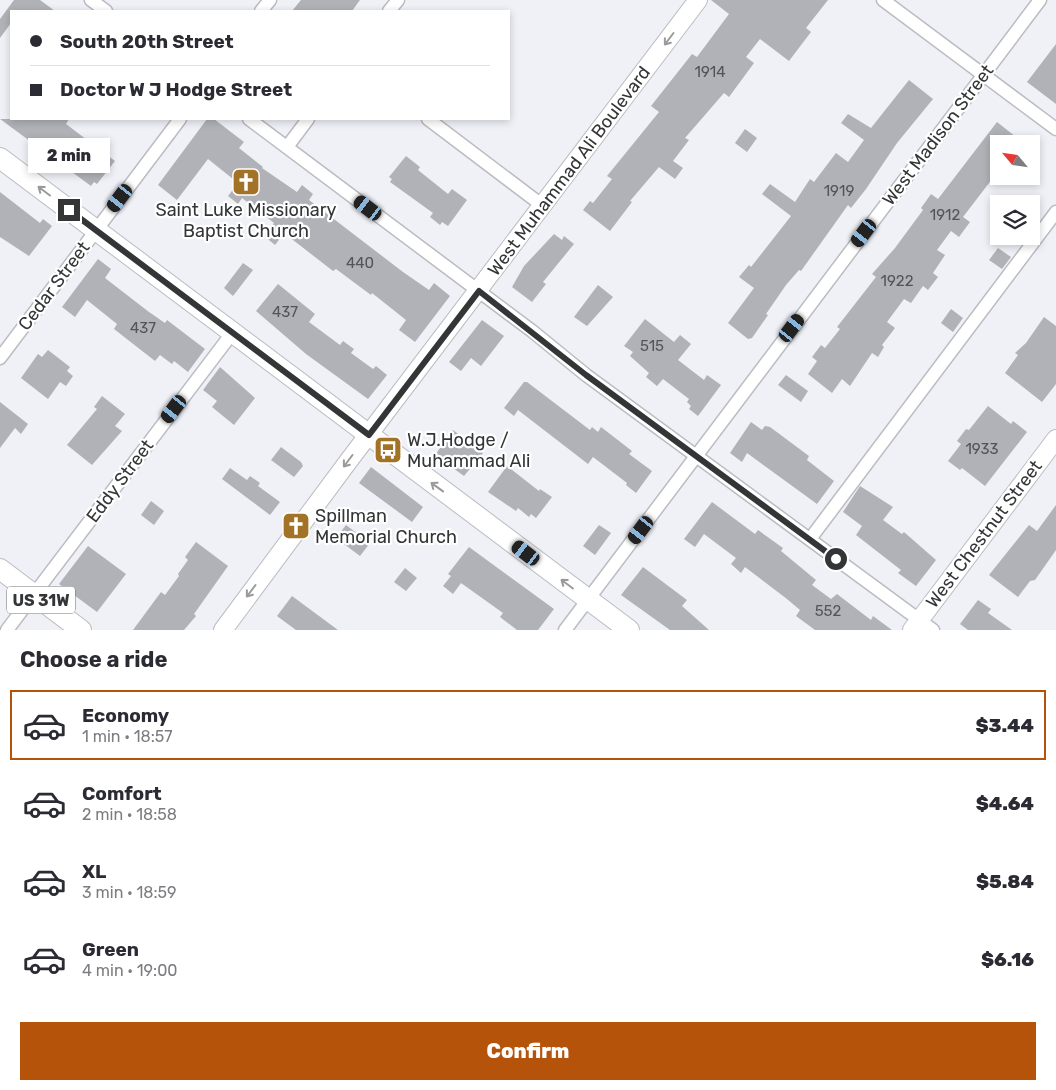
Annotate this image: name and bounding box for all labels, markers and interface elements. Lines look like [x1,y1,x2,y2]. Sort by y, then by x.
text: South 20th Street [60,30,234,53]
one-way arrow [664,32,674,46]
street label: West Madison Street [878,60,998,210]
street label: West Muhammad Ali Boulevard [483,62,655,280]
house number: 1914 [694,63,726,81]
text: Doctor W J Hodge Street [60,78,292,101]
north arrow [990,135,1040,185]
map controls [990,135,1040,245]
callout: 2 min [28,138,110,172]
text: 2 min [47,146,91,165]
church icon: Saint Luke Missionary Baptist Church [231,167,261,197]
car [104,182,135,214]
house number: 1919 [824,182,854,200]
one-way arrow [37,186,51,196]
car [351,193,384,223]
button: layers [990,195,1040,245]
route end [58,199,80,221]
place label: Saint Luke Missionary Baptist Church [155,199,337,242]
house number: 1912 [930,206,960,224]
car [848,217,879,249]
street label: Cedar Street [13,237,95,335]
house number: 440 [346,254,374,272]
house number: 1922 [881,272,914,290]
house number: 437 [272,303,298,321]
car [776,312,807,344]
house number: 437 [130,319,156,337]
house number: 515 [640,337,664,355]
car [158,393,189,425]
place label: W.J.Hodge / Muhammad Ali [407,429,530,472]
street label: Eddy Street [82,435,158,527]
bus stop icon: W.J.Hodge / Muhammad Ali [373,435,403,465]
house number: 1933 [965,440,999,458]
one-way arrow [343,454,354,467]
street label: West Chestnut Street [921,456,1047,612]
one-way arrow [430,482,444,492]
place label: Spillman Memorial Church [315,505,457,548]
church icon: Spillman Memorial Church [281,511,311,541]
car [625,514,656,546]
car [509,538,542,568]
route start [825,548,847,570]
one-way arrow [560,579,574,589]
one-way arrow [246,584,257,597]
road number: US 31W [7,586,75,614]
house number: 552 [815,602,841,620]
text: Choose a ride [20,646,167,673]
icon: car [22,703,67,748]
text: Economy [82,704,169,727]
text: $3.44 [975,714,1034,737]
text: 1 min · 18:57 [82,727,173,746]
icon: car [22,781,67,826]
text: Comfort [82,782,162,805]
text: $4.64 [976,792,1034,815]
text: 2 min · 18:58 [82,805,177,824]
icon: car [22,859,67,904]
text: XL [82,860,106,883]
text: $5.84 [976,870,1034,893]
text: 3 min · 18:59 [82,883,177,902]
icon: car [22,937,67,982]
text: Green [82,938,139,961]
text: $6.16 [981,948,1034,971]
text: 4 min · 19:00 [82,961,178,980]
button: Confirm [20,1022,1036,1080]

